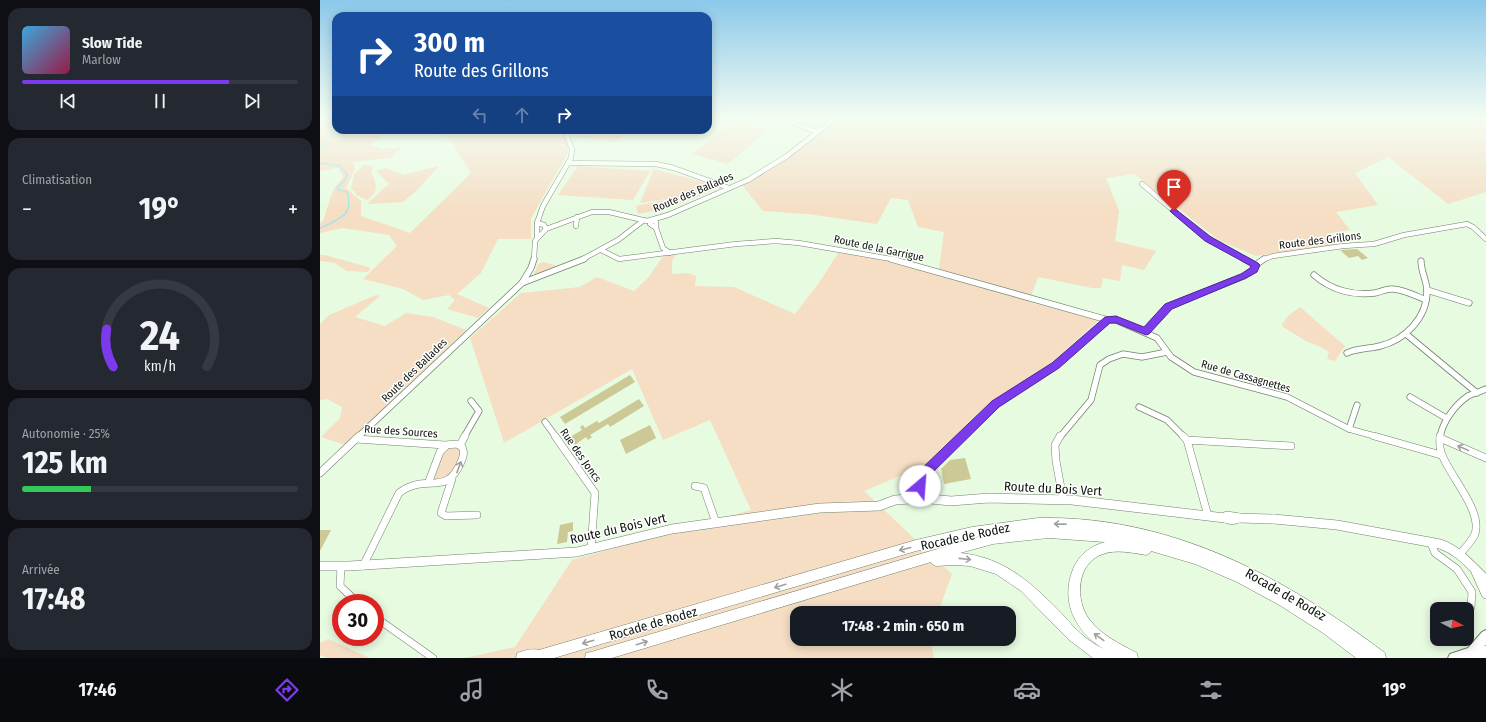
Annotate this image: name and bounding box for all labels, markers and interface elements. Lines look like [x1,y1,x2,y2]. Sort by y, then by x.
text: 300 m [414,26,485,59]
icon: right [348,28,400,80]
text: Slow Tide [82,34,142,52]
text: Marlow [82,52,121,67]
text: Route des Grillons [414,60,549,82]
icon: previous [57,90,79,112]
icon: pause [149,90,171,112]
icon: next [241,90,263,112]
icon: left [469,104,491,126]
icon: ahead [511,104,533,126]
icon: right [553,104,575,126]
street label: Route des Ballades [651,170,736,215]
pin [1157,170,1191,211]
text: Climatisation [22,172,92,187]
icon: arrive [1163,176,1185,198]
text: 19° [139,191,181,227]
text: − [22,196,32,223]
text: + [288,196,298,223]
street label: Route des Grillons [1278,229,1362,252]
street label: Route de la Garrigue [833,233,925,264]
text: 24 [139,311,180,361]
street label: Route des Ballades [379,336,450,405]
street label: Rue de Cassagnettes [1200,357,1292,396]
text: km/h [144,358,176,375]
street label: Rue des Sources [364,422,438,441]
text: Autonomie · 25% [22,426,110,441]
street label: Rue des Joncs [557,426,604,485]
one-way arrow [1458,444,1470,451]
text: 125 km [22,445,108,481]
one-way arrow [456,461,464,473]
position arrow [899,465,941,507]
street label: Route du Bois Vert [1004,478,1103,499]
street label: Route du Bois Vert [569,510,668,547]
street label: Rocade de Rodez [919,520,1011,553]
one-way arrow [1054,520,1067,528]
one-way arrow [899,546,912,554]
one-way arrow [958,555,971,562]
text: Arrivée [22,562,60,577]
street label: Rocade de Rodez [1243,565,1329,624]
text: 17:48 [22,581,85,617]
one-way arrow [774,583,787,590]
speed limit sign: 30 [332,594,384,646]
north arrow [1430,602,1474,646]
map controls [1430,602,1474,646]
street label: Rocade de Rodez [608,604,699,643]
text: 17:48 · 2 min · 650 m [842,617,964,635]
one-way arrow [1093,633,1104,642]
one-way arrow [582,639,595,646]
one-way arrow [635,639,648,646]
icon: directions [273,676,301,704]
icon: music [458,676,486,704]
icon: phone [643,676,671,704]
icon: climate [828,676,856,704]
icon: car [1013,676,1041,704]
icon: filters [1197,676,1225,704]
text: 17:46 [78,679,116,701]
text: 19° [1382,679,1408,701]

